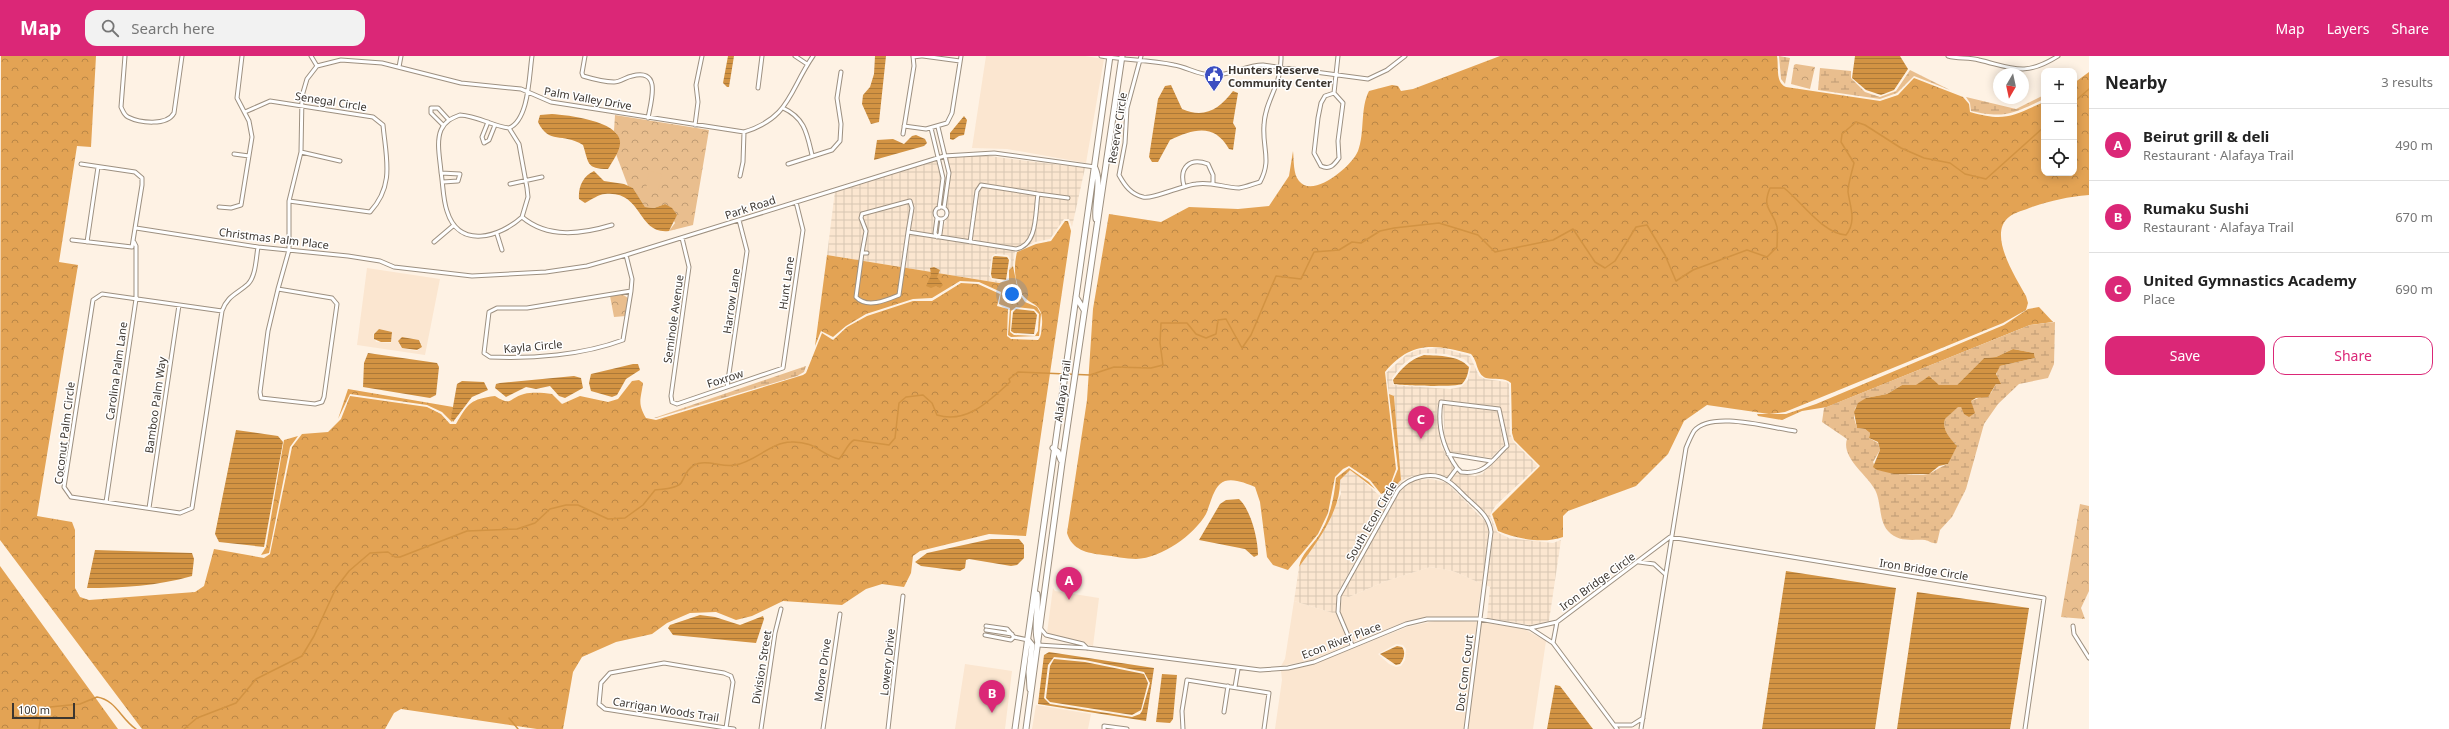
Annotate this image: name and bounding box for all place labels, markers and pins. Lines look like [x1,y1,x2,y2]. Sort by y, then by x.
place label: Hunters Reserve Community Center [1228,62,1332,90]
public building icon: Hunters Reserve Community Center [1203,64,1225,92]
pin: C [1408,406,1434,439]
pin: A [1056,567,1082,600]
pin: B [979,680,1005,713]

